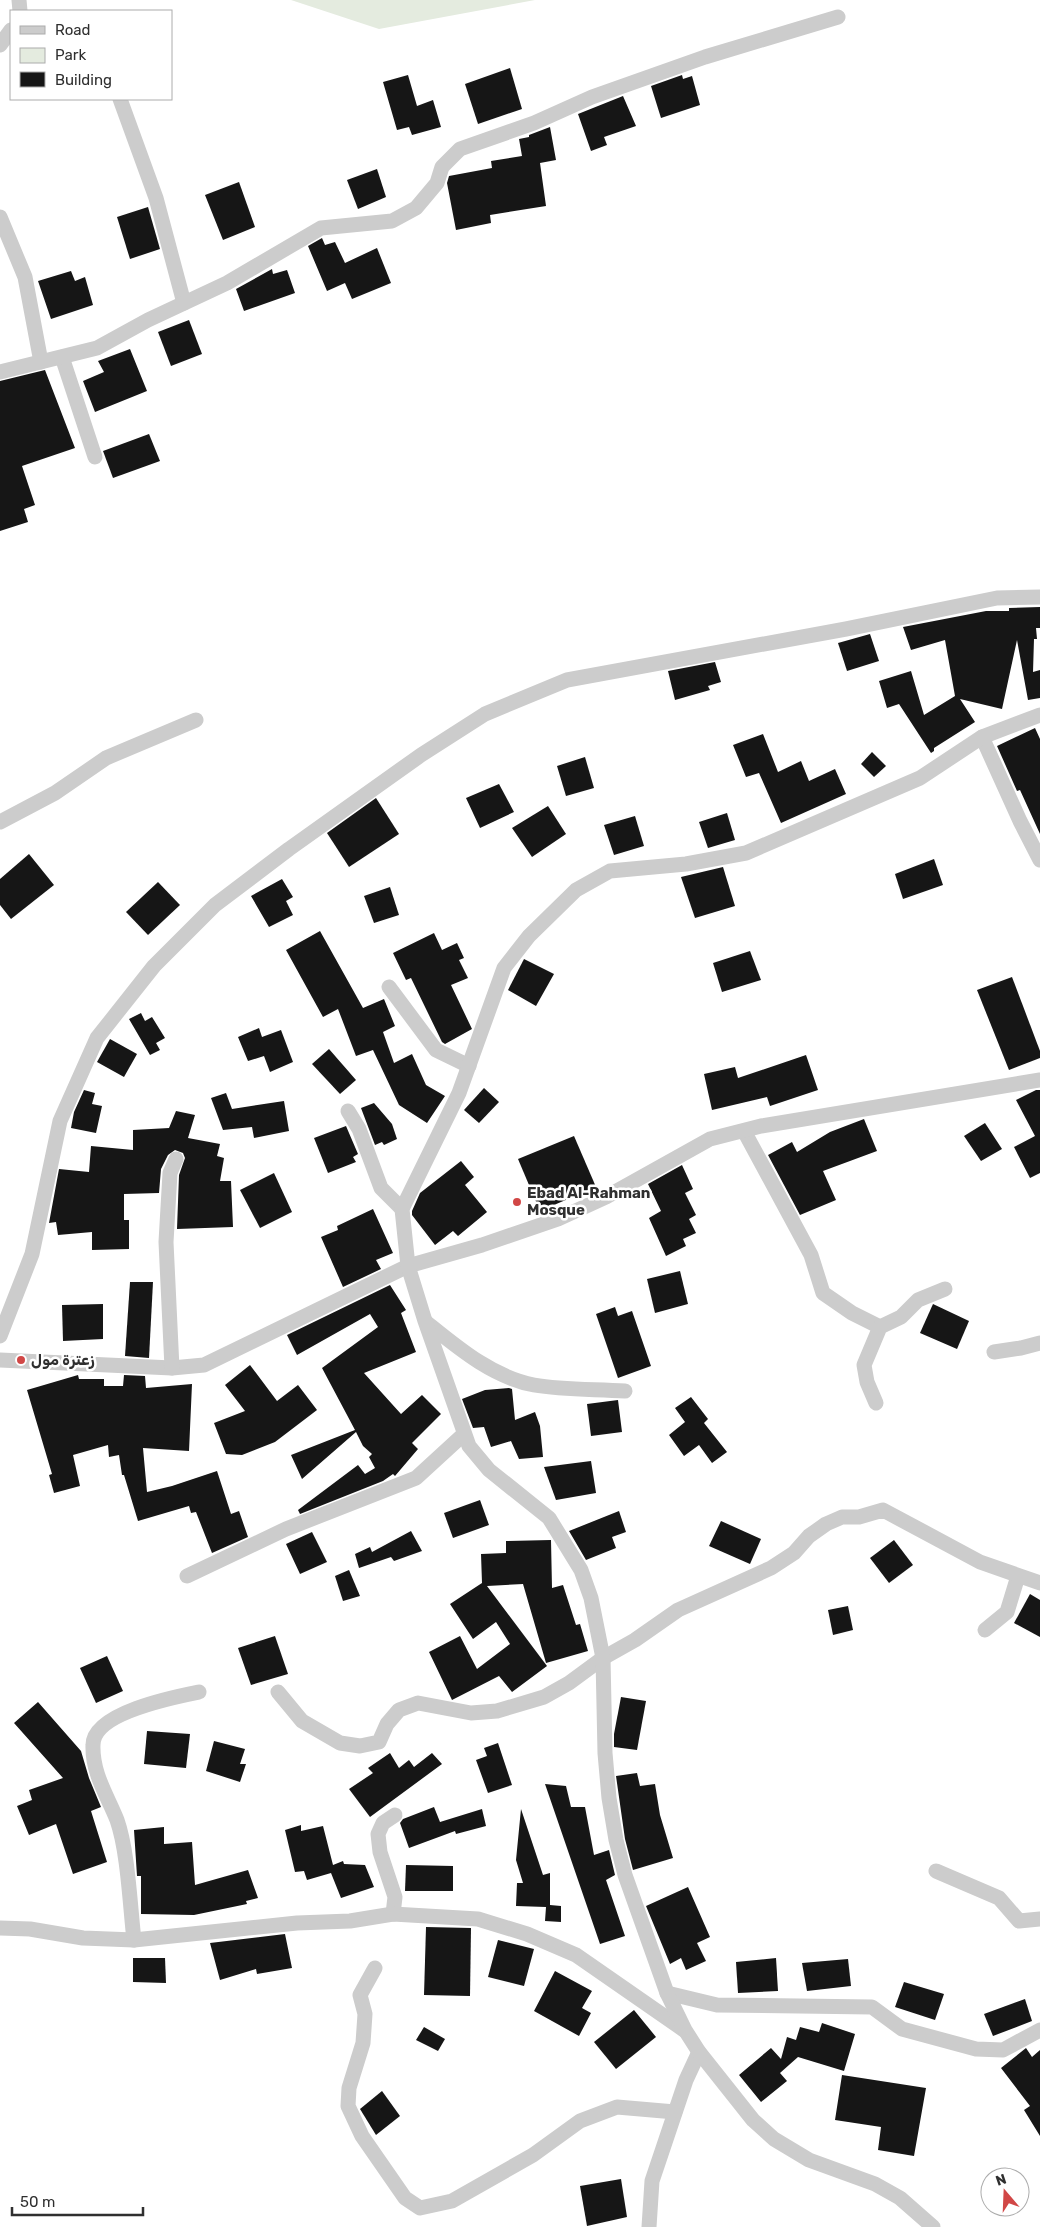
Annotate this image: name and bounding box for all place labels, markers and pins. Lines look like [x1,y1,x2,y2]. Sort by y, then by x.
place label: Ebad Al-Rahman Mosque [527,1184,651,1219]
marker: Ebad Al-Rahman Mosque [511,1196,523,1208]
place label: زعترة مول [31,1351,95,1369]
marker: زعترة مول [15,1354,27,1366]

